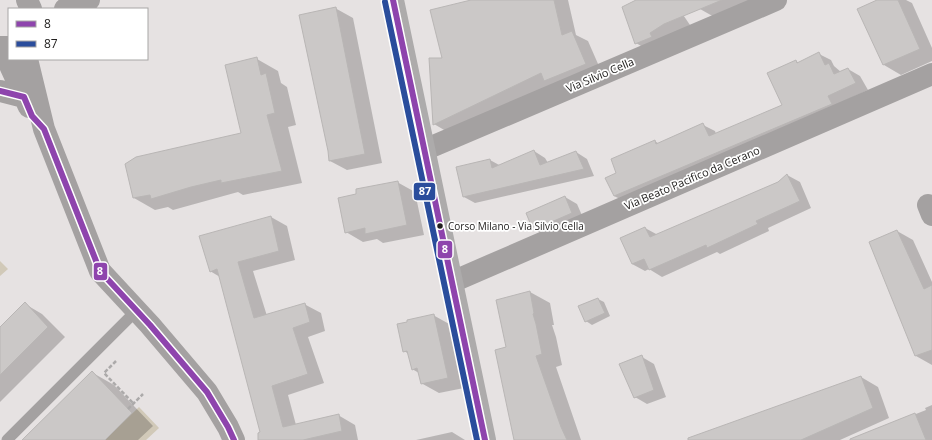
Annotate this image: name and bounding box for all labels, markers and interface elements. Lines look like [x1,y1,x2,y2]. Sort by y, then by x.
legend [8,8,148,60]
text: 8 [44,15,51,32]
text: 87 [44,35,58,52]
street label: Via Silvio Cella [564,53,636,96]
street label: Via Beato Pacifico da Cerano [622,142,762,213]
line badge: 87 [413,182,436,201]
text: 87 [419,183,431,198]
place label: Corso Milano - Via Silvio Cella [448,219,584,233]
marker: Corso Milano - Via Silvio Cella [435,221,445,231]
line badge: 8 [437,240,453,259]
text: 8 [442,241,448,256]
line badge: 8 [93,262,108,281]
text: 8 [97,263,103,278]

